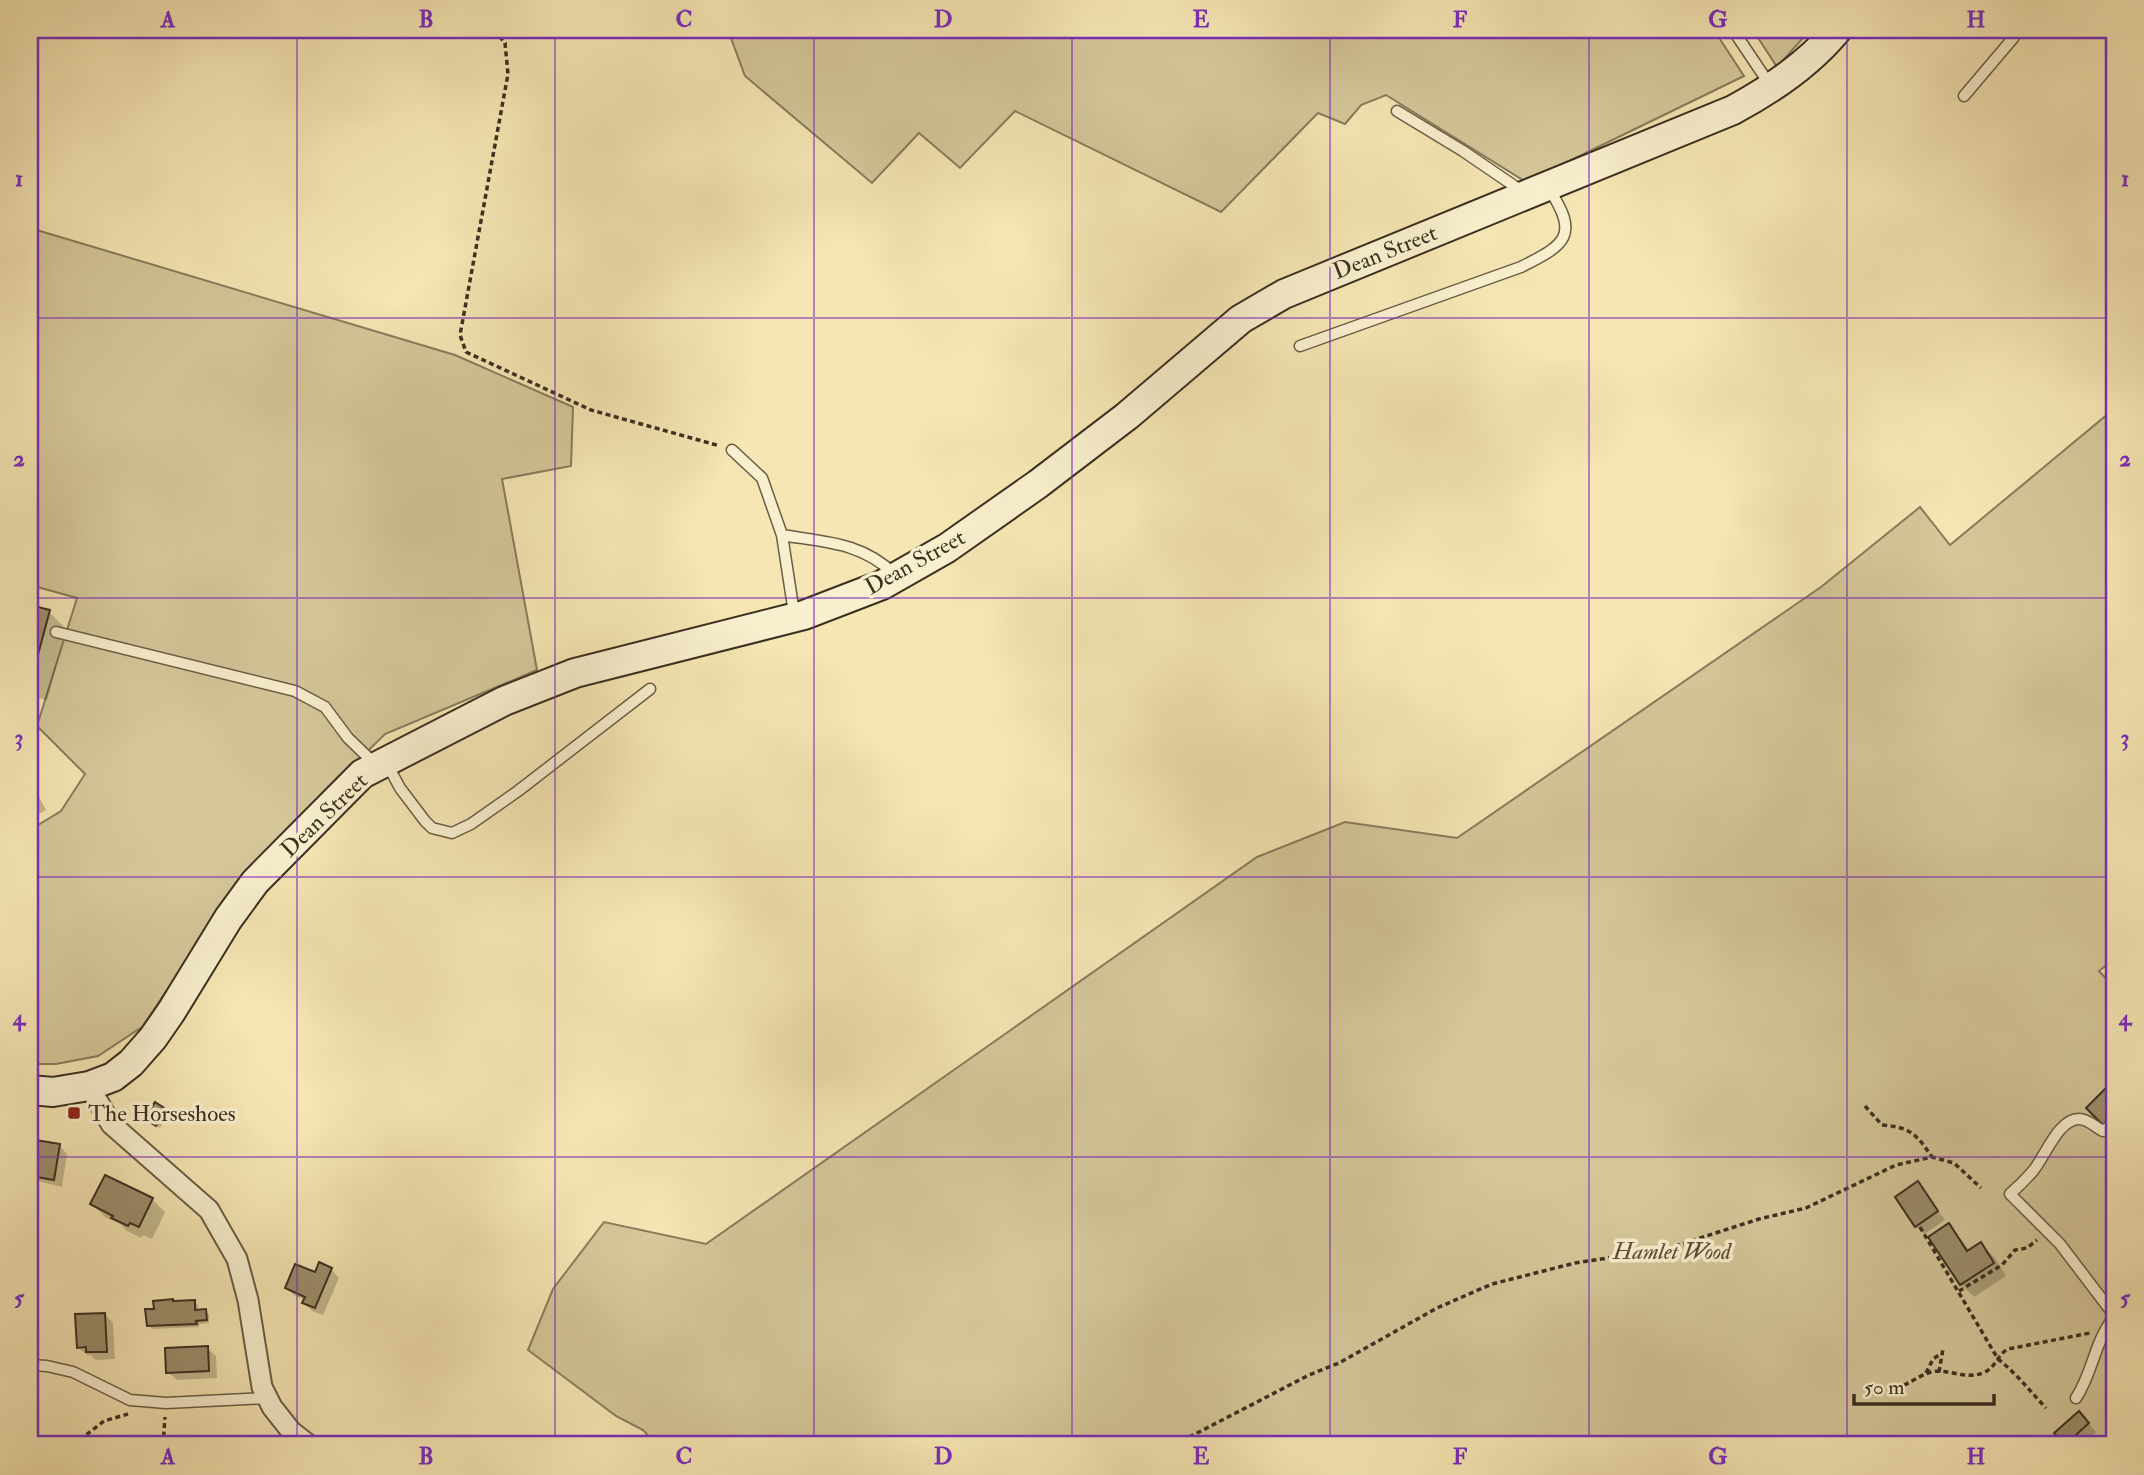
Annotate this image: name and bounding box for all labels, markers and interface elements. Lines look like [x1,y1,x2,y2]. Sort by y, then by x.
text: A [160,5,176,34]
text: B [418,5,434,34]
text: C [676,5,692,34]
text: D [934,5,952,34]
text: E [1193,5,1210,34]
text: F [1453,5,1468,34]
text: G [1708,5,1728,34]
text: H [1967,5,1986,34]
text: 1 [15,164,23,193]
text: 1 [2121,164,2129,193]
street label: Dean Street [1329,218,1441,286]
text: 2 [13,444,25,473]
text: 2 [2119,444,2131,473]
street label: Dean Street [860,523,970,601]
text: 3 [15,723,23,752]
text: 3 [2121,723,2129,752]
street label: Dean Street [274,766,374,864]
text: 4 [12,1003,27,1032]
text: 4 [2118,1003,2133,1032]
place label: The Horseshoes [88,1099,236,1128]
marker: The Horseshoes [66,1105,82,1121]
park label: Hamlet Wood [1612,1237,1732,1266]
text: 5 [14,1283,25,1312]
text: 5 [2120,1283,2131,1312]
scale bar [1854,1363,1994,1407]
text: 50 m [1864,1374,1905,1401]
text: A [160,1442,176,1471]
text: B [418,1442,434,1471]
text: C [676,1442,692,1471]
text: D [934,1442,952,1471]
text: E [1193,1442,1210,1471]
text: F [1453,1442,1468,1471]
text: G [1708,1442,1728,1471]
text: H [1967,1442,1986,1471]

